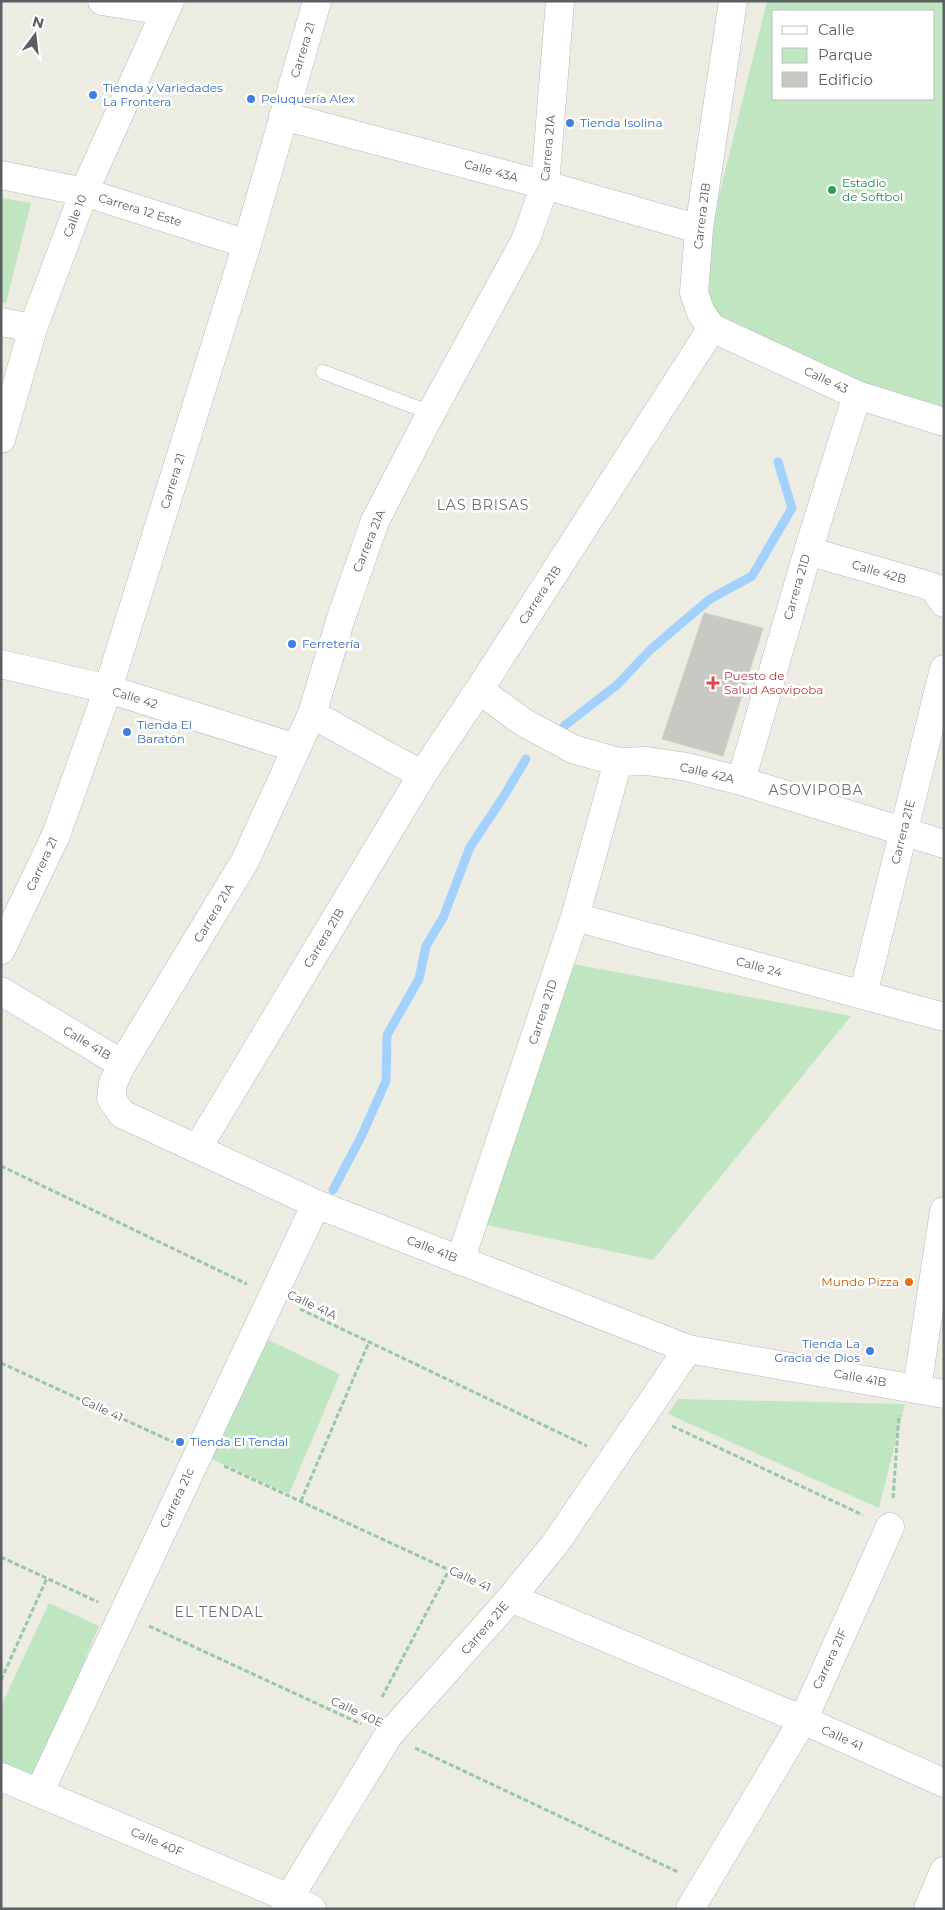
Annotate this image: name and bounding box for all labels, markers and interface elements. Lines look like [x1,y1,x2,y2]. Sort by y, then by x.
north arrow [10,10,60,60]
legend [772,10,935,100]
text: N [31,12,46,33]
street label: Carrera 21 [287,20,318,80]
text: Calle [818,20,855,39]
text: Parque [818,45,873,64]
text: Edificio [818,70,873,89]
place label: Tienda y Variedades La Frontera [103,80,223,109]
marker: Tienda y Variedades La Frontera [87,89,99,101]
place label: Peluquería Alex [261,91,356,106]
marker: Peluquería Alex [245,93,257,105]
street label: Carrera 21A [537,114,558,182]
place label: Tienda Isolina [580,115,663,130]
marker: Tienda Isolina [564,117,576,129]
street label: Calle 43A [462,156,520,185]
place label: Estadio de Softbol [842,175,903,204]
street label: Carrera 21B [690,182,713,250]
marker: Estadio de Softbol [826,184,838,196]
street label: Carrera 12 Este [97,190,184,229]
street label: Calle 10 [60,192,90,239]
street label: Calle 43 [802,363,851,396]
street label: Carrera 21 [157,451,188,511]
district label: LAS BRISAS [437,496,529,514]
street label: Carrera 21A [349,507,388,574]
street label: Carrera 21D [780,552,813,621]
street label: Calle 42B [850,557,908,586]
street label: Carrera 21B [515,563,564,627]
place label: Ferretería [302,636,360,651]
marker: Ferretería [286,638,298,650]
place label: Puesto de Salud Asovipoba [724,668,823,697]
marker: Puesto de Salud Asovipoba [706,676,720,690]
street label: Calle 42 [110,683,160,712]
place label: Tienda El Baratón [137,717,192,746]
marker: Tienda El Baratón [121,726,133,738]
street label: Calle 42A [678,759,736,786]
district label: ASOVIPOBA [768,781,864,799]
street label: Carrera 21E [887,798,918,866]
street label: Carrera 21 [23,834,61,893]
street label: Carrera 21A [190,880,237,945]
street label: Carrera 21B [300,905,347,970]
street label: Calle 24 [735,953,784,980]
street label: Carrera 21D [525,977,560,1046]
street label: Calle 41B [61,1022,114,1063]
street label: Calle 41B [405,1232,460,1265]
place label: Mundo Pizza [821,1274,899,1289]
marker: Mundo Pizza [903,1276,915,1288]
street label: Calle 41A [285,1287,340,1323]
place label: Tienda La Gracia de Dios [774,1336,860,1365]
marker: Tienda La Gracia de Dios [864,1345,876,1357]
street label: Calle 41B [833,1365,888,1390]
street label: Calle 41 [79,1392,125,1425]
place label: Tienda El Tendal [190,1434,288,1449]
marker: Tienda El Tendal [174,1436,186,1448]
street label: Carrera 21c [156,1465,197,1530]
street label: Calle 41 [447,1562,493,1595]
street label: Carrera 21E [457,1598,512,1657]
district label: EL TENDAL [175,1603,263,1621]
street label: Carrera 21F [809,1626,850,1692]
street label: Calle 40E [329,1693,386,1730]
street label: Calle 41 [819,1722,865,1753]
street label: Calle 40F [129,1824,186,1860]

